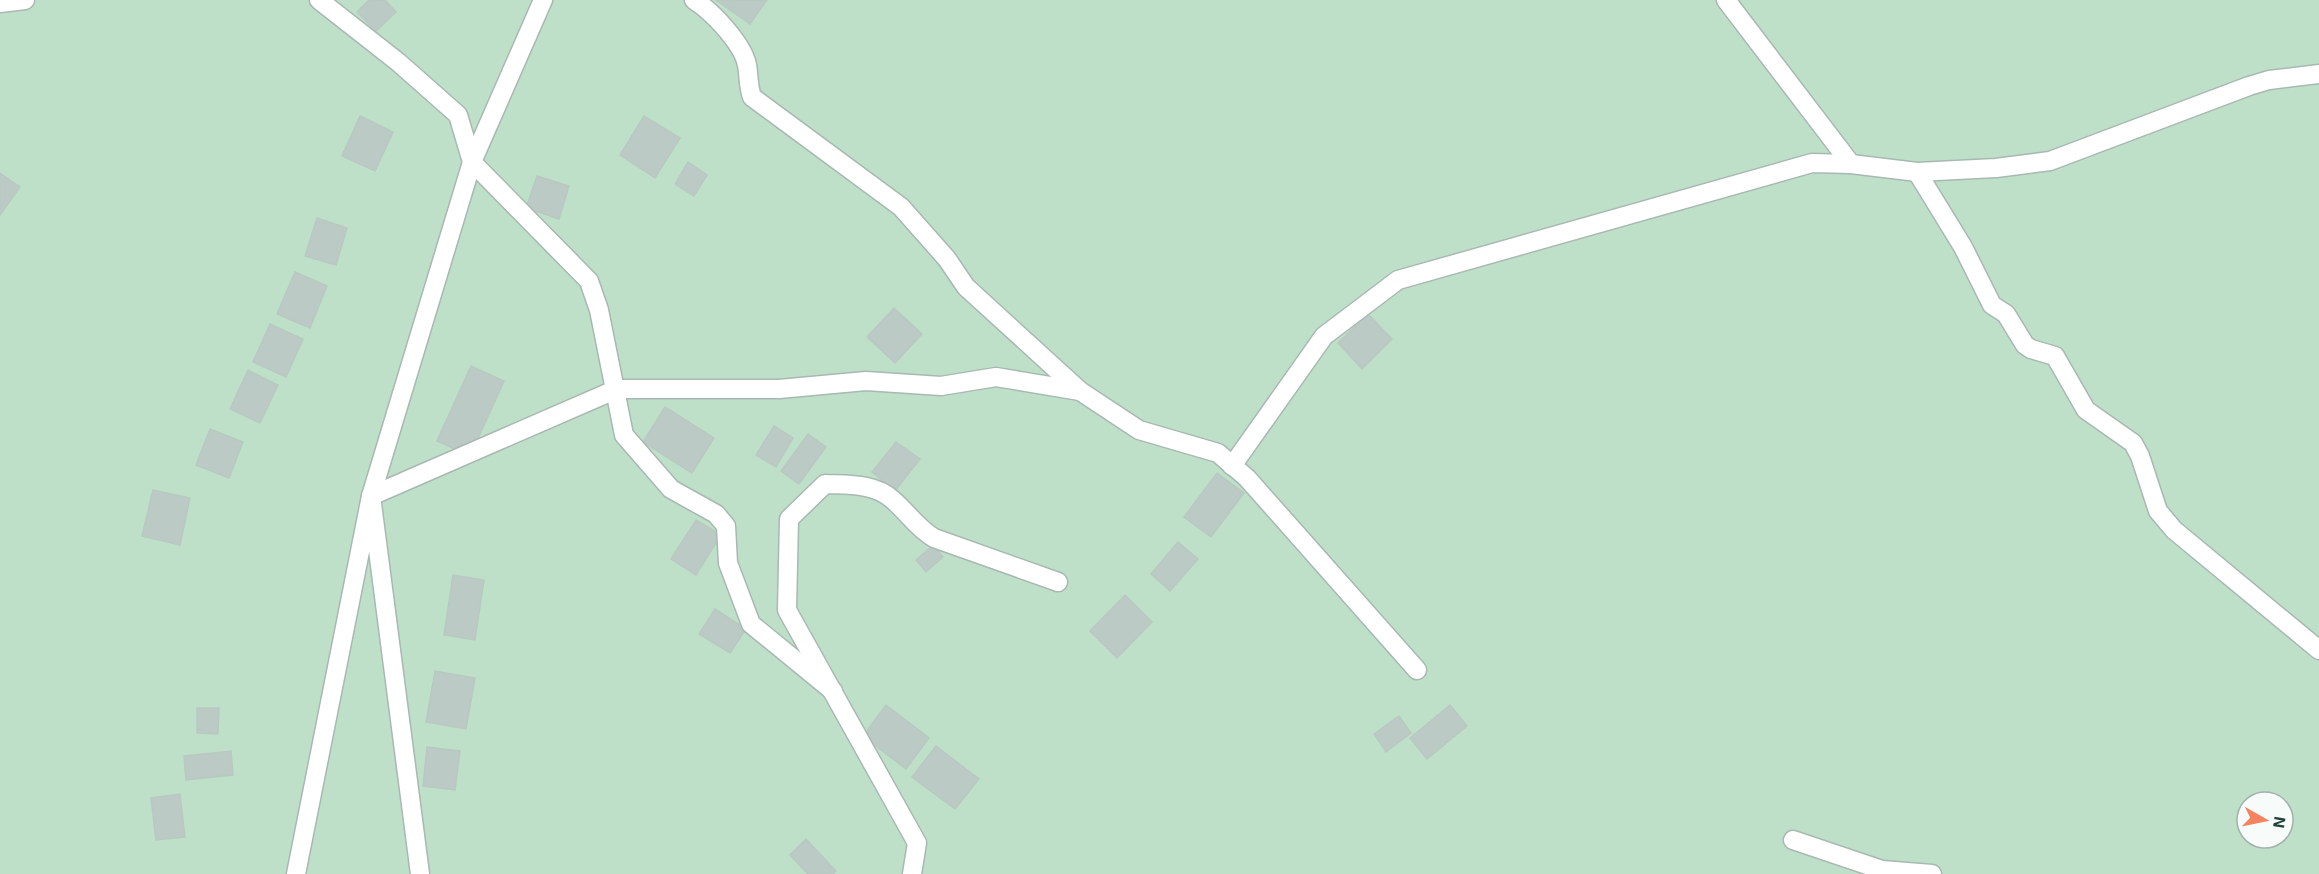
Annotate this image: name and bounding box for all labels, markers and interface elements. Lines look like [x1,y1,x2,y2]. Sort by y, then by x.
north arrow [2235,790,2295,850]
text: N [2270,815,2291,830]

